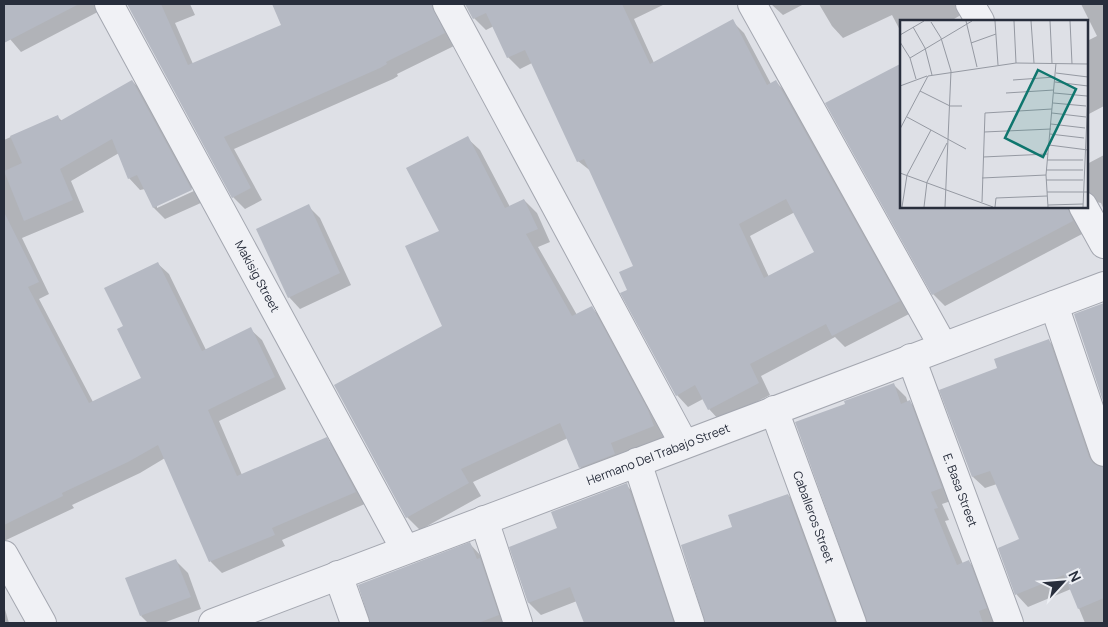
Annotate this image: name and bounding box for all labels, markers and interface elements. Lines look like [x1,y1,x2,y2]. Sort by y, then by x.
inset map [900,20,1088,208]
street label: Makisig Street [231,237,284,315]
street label: Hermano Del Trabajo Street [584,419,732,489]
street label: E. Basa Street [939,451,982,529]
street label: Caballeros Street [789,468,838,565]
north arrow [1038,557,1088,607]
text: N [1064,567,1086,585]

